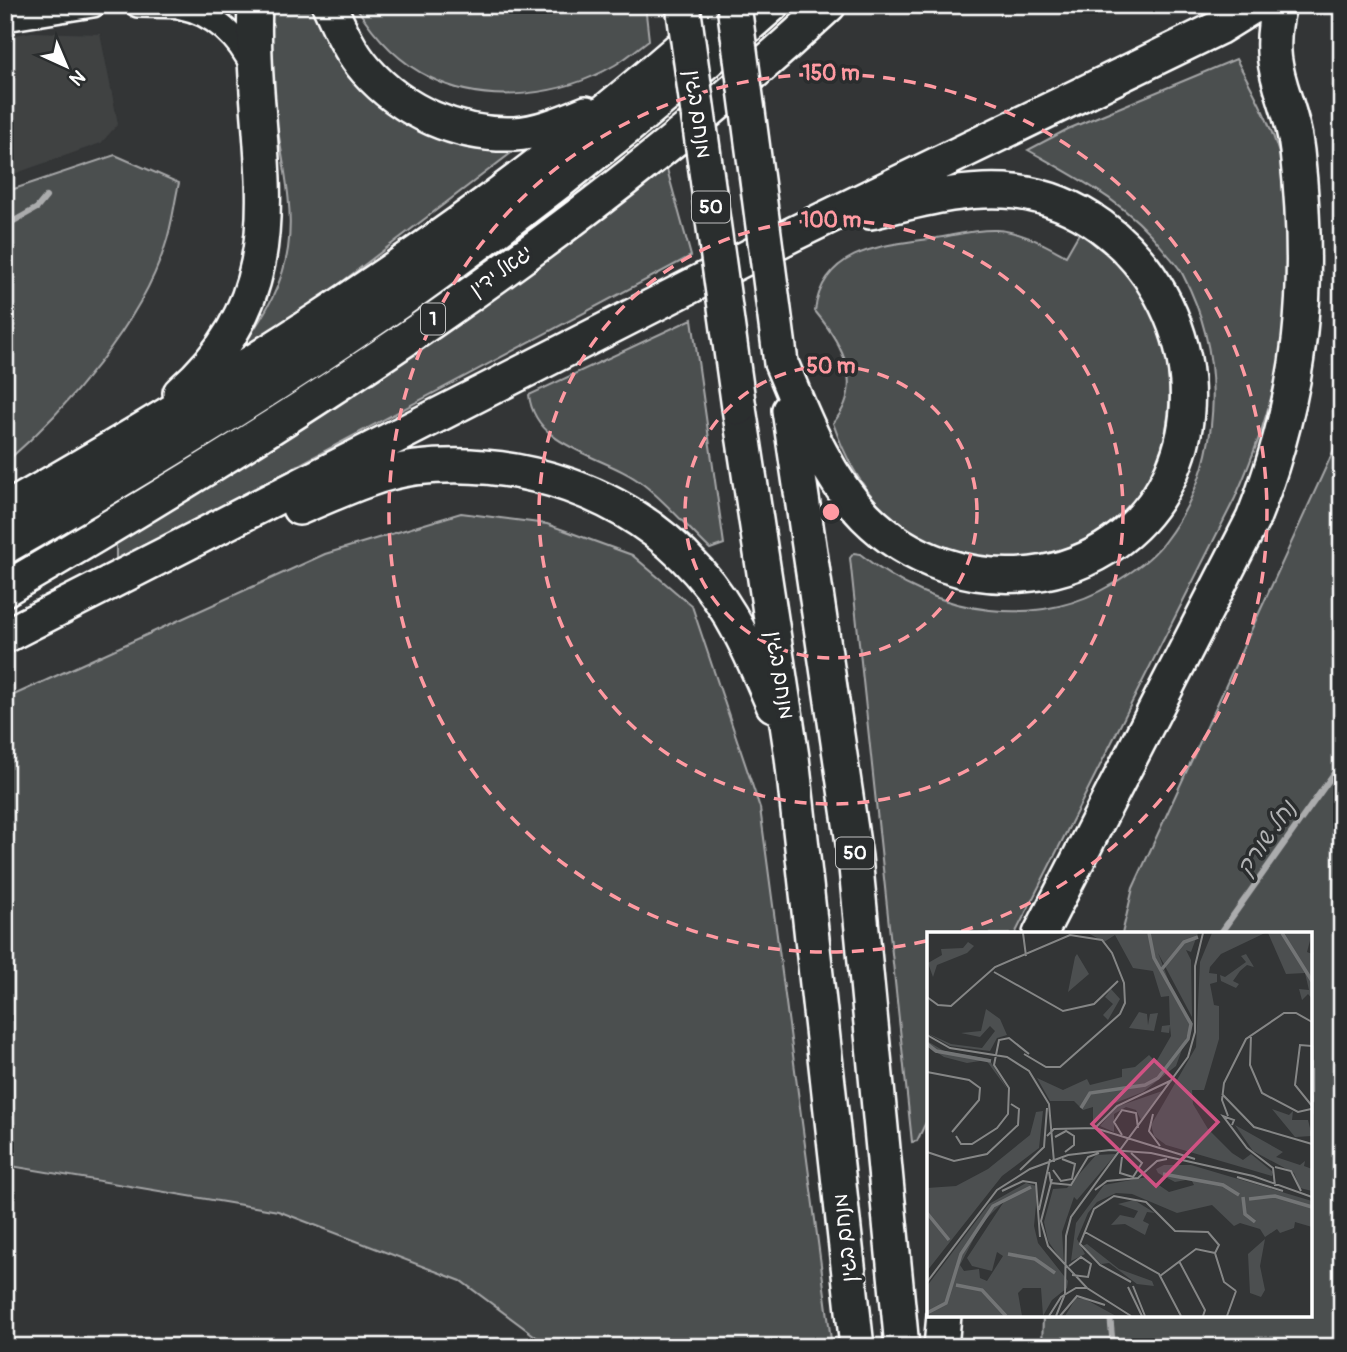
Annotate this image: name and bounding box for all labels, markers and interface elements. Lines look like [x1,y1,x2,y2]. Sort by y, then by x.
north arrow [32,32,102,102]
text: 150 m [802,60,860,87]
text: N [64,64,90,91]
street label: מנחם בגין [678,68,718,160]
road number: 50 [692,192,730,223]
text: 100 m [801,207,861,234]
street label: יגאל ידין [464,239,538,303]
road number: 1 [421,304,445,334]
text: 50 m [807,353,856,380]
centre of rings [819,500,843,524]
street label: מנחם בגין [760,629,800,721]
water label: נחל שורק [1230,794,1303,881]
road number: 50 [836,838,874,868]
inset map [927,932,1312,1317]
street label: מנחם בגין [827,1192,863,1284]

